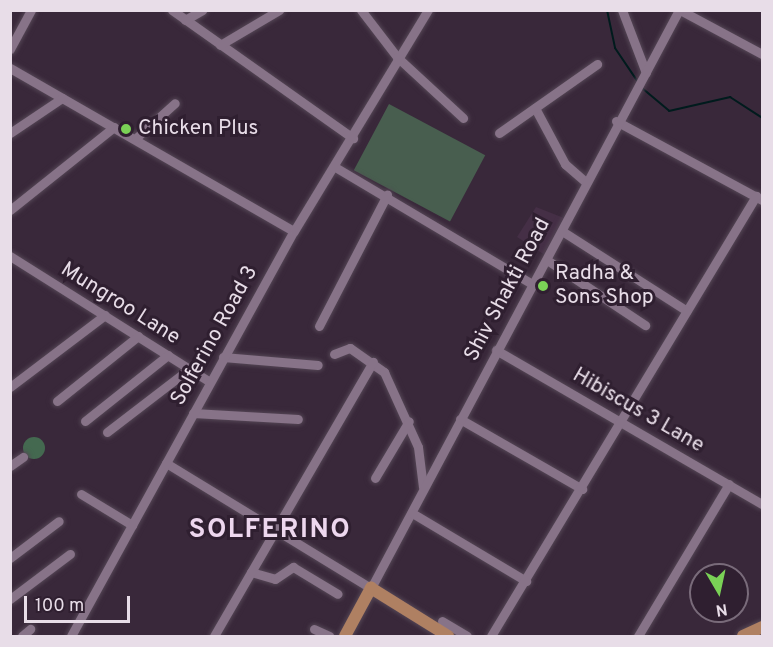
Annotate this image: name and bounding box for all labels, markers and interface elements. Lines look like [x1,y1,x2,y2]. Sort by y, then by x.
place label: Chicken Plus [138,116,258,142]
marker: Chicken Plus [119,122,133,136]
street label: Shiv Shakti Road [460,214,556,366]
street label: Mungroo Lane [56,257,184,351]
place label: Radha & Sons Shop [555,261,654,311]
street label: Solferino Road 3 [166,262,264,410]
marker: Radha & Sons Shop [536,279,550,293]
street label: Hibiscus 3 Lane [568,363,708,459]
district label: SOLFERINO [189,515,351,547]
north arrow [689,563,749,623]
scale bar [27,584,134,622]
text: 100 m [35,595,84,618]
text: N [714,598,729,620]

